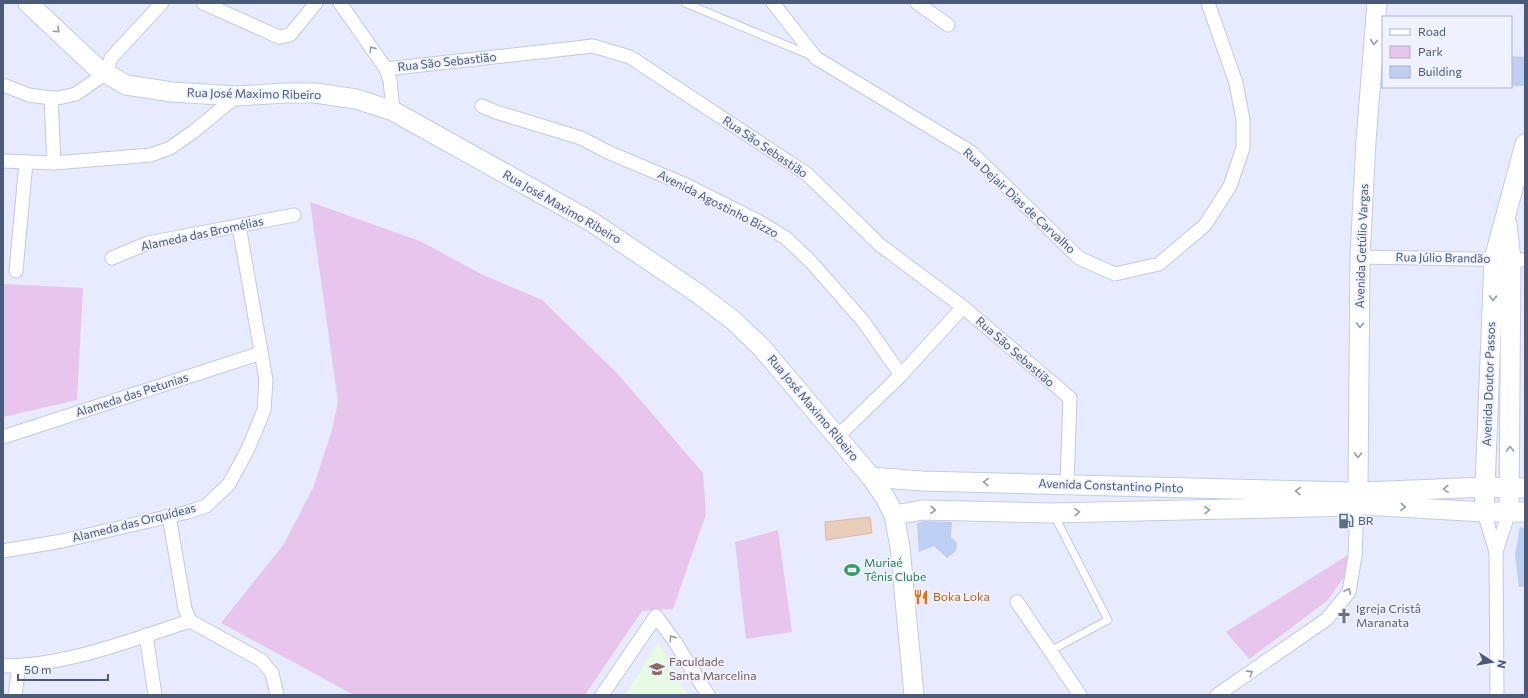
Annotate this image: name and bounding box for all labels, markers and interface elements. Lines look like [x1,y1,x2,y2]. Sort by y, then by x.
legend [1382,16,1512,88]
text: Road [1418,24,1446,38]
one-way arrow [52,25,60,32]
one-way arrow [1370,39,1379,45]
text: Park [1418,44,1444,58]
one-way arrow [370,47,377,54]
street label: Rua São Sebastião [397,49,497,73]
text: Building [1418,64,1462,78]
street label: Rua José Maximo Ribeiro [187,85,321,102]
street label: Rua São Sebastião [720,113,811,180]
street label: Rua Dejair Dias de Carvalho [961,145,1079,256]
street label: Rua José Maximo Ribeiro [500,166,624,247]
street label: Avenida Agostinho Bizzo [656,167,781,240]
street label: Avenida Getúlio Vargas [1352,183,1370,308]
street label: Alameda das Bromélias [139,213,264,253]
street label: Rua Júlio Brandão [1395,249,1491,266]
one-way arrow [1488,295,1497,301]
street label: Rua São Sebastião [973,313,1058,389]
street label: Avenida Doutor Passos [1479,321,1497,446]
one-way arrow [1356,322,1364,328]
street label: Rua José Maximo Ribeiro [764,351,862,464]
street label: Alameda das Petunias [74,369,190,419]
one-way arrow [1506,446,1514,452]
one-way arrow [1354,452,1362,458]
street label: Avenida Constantino Pinto [1038,475,1184,495]
one-way arrow [983,478,989,486]
one-way arrow [1443,484,1449,493]
one-way arrow [1295,487,1301,495]
street label: Alameda das Orquídeas [70,500,197,544]
one-way arrow [1400,503,1406,511]
one-way arrow [1204,505,1210,514]
one-way arrow [930,506,936,515]
one-way arrow [1074,508,1080,517]
fuel station icon: BR [1337,512,1355,530]
place label: BR [1358,513,1374,527]
place label: Muriaé Tênis Clube [864,555,926,583]
sports icon: Muriaé Tênis Clube [843,561,861,579]
one-way arrow [1343,587,1351,595]
restaurant icon: Boka Loka [912,588,930,606]
place label: Boka Loka [933,589,990,603]
place label: Igreja Cristâ Maranata [1356,601,1421,629]
church icon: Igreja Cristâ Maranata [1335,607,1353,625]
one-way arrow [670,636,677,643]
north arrow [1472,642,1512,682]
place label: Faculdade Santa Marcelina [669,654,756,682]
scale bar [18,656,108,682]
text: N [1495,659,1509,670]
school or university icon: Faculdade Santa Marcelina [648,660,666,678]
text: 50 m [24,662,52,676]
one-way arrow [1245,671,1252,678]

